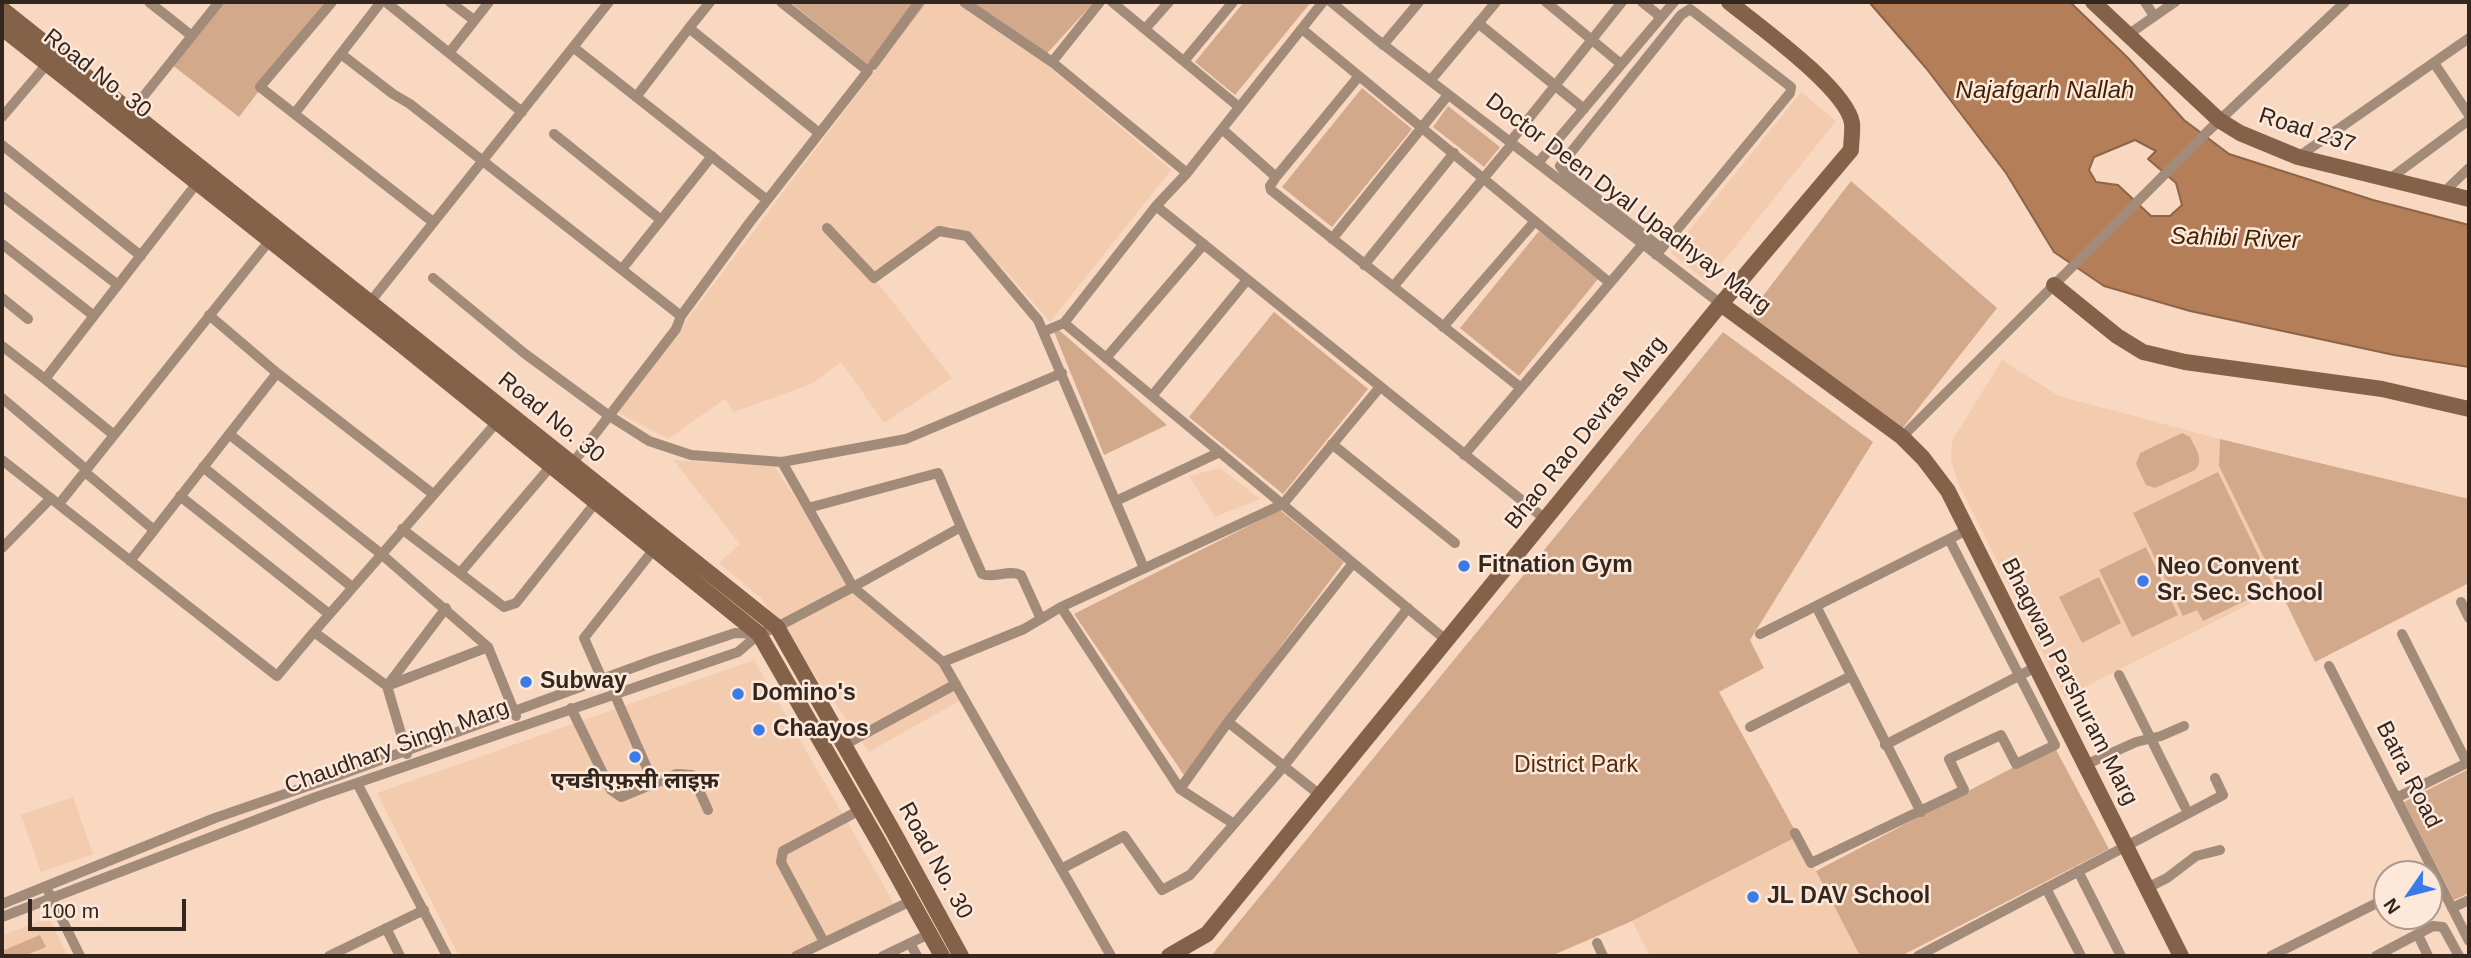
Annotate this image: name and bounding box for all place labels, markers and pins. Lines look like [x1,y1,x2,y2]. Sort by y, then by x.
place label: Fitnation Gym [1478,552,1633,580]
place label: Neo Convent Sr. Sec. School [2157,554,2323,608]
marker: Fitnation Gym [1456,558,1472,574]
marker: Neo Convent Sr. Sec. School [2135,573,2151,589]
place label: Subway [540,668,627,696]
marker: Subway [518,674,534,690]
place label: Domino's [752,680,856,708]
marker: Domino's [730,686,746,702]
place label: Chaayos [773,716,869,744]
marker: Chaayos [751,722,767,738]
marker: एचडीएफ़सी लाइफ़ [627,749,643,765]
place label: एचडीएफ़सी लाइफ़ [551,768,719,796]
place label: JL DAV School [1767,883,1930,911]
marker: JL DAV School [1745,889,1761,905]

